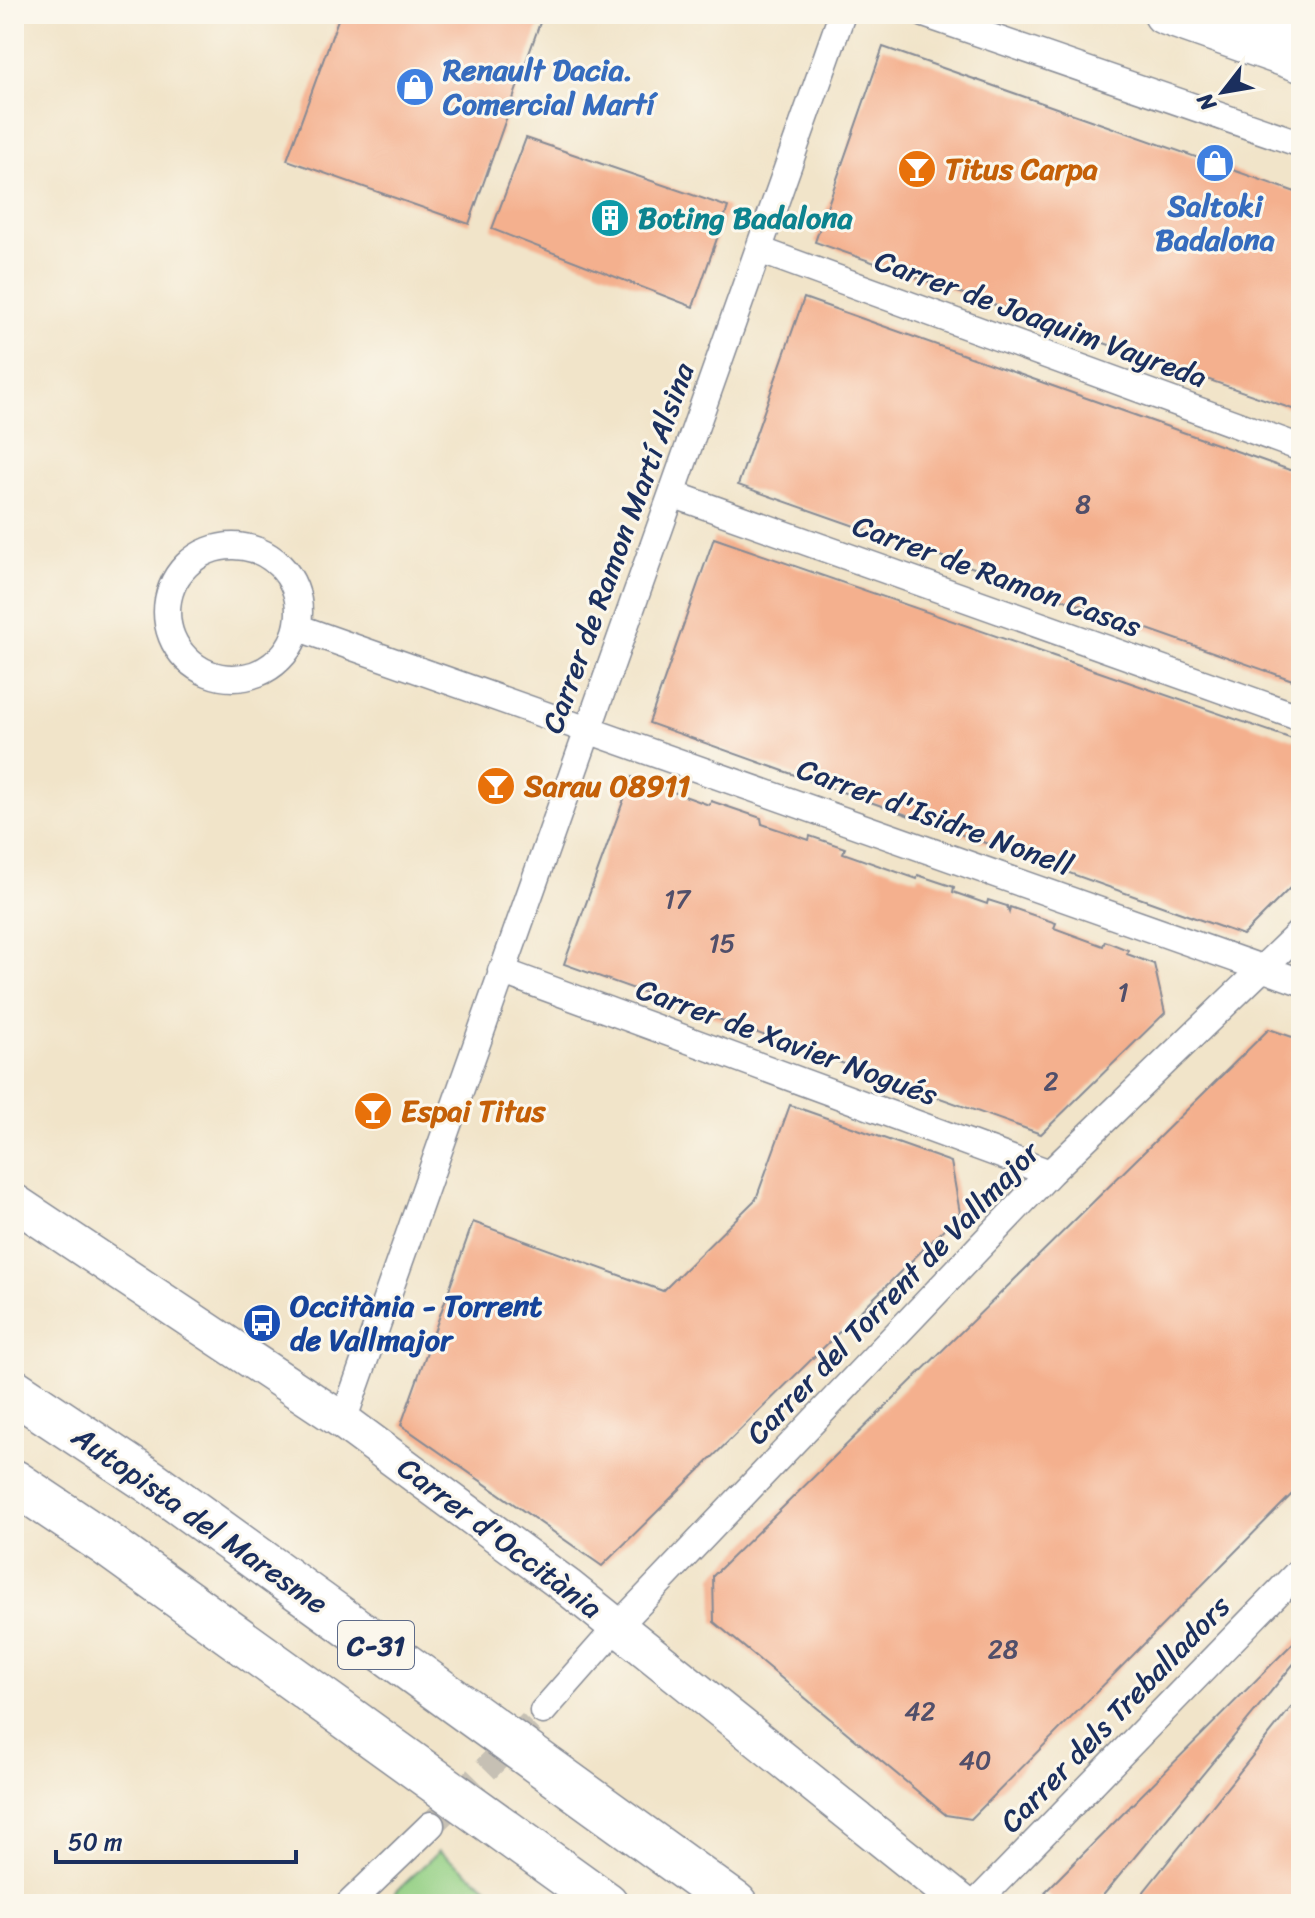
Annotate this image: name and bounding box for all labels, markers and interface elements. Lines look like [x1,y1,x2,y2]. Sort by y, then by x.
place label: Renault Dacia. Comercial Martí [442,43,658,131]
north arrow [1183,52,1263,132]
shop icon: Renault Dacia. Comercial Martí [394,66,436,108]
text: N [1185,85,1227,119]
place label: Titus Carpa [945,142,1098,196]
shop icon: Saltoki Badalona [1194,142,1236,184]
bar icon: Titus Carpa [896,148,938,190]
place label: Saltoki Badalona [1155,179,1275,267]
place label: Boting Badalona [638,191,854,245]
building icon: Boting Badalona [589,197,631,239]
street label: Carrer de Joaquim Vayreda [867,234,1215,404]
street label: Carrer de Ramon Martí Alsina [526,354,711,741]
house number: 8 [1075,481,1091,527]
street label: Carrer de Ramon Casas [845,499,1149,653]
street label: Carrer d'Isidre Nonell [789,742,1082,893]
place label: Sarau 08911 [523,759,690,813]
bar icon: Sarau 08911 [475,765,517,807]
house number: 17 [664,876,692,922]
house number: 15 [708,920,736,966]
street label: Carrer de Xavier Nogués [628,962,946,1122]
house number: 1 [1117,969,1129,1015]
house number: 2 [1043,1058,1059,1104]
place label: Espai Titus [401,1084,547,1138]
bar icon: Espai Titus [352,1090,394,1132]
street label: Carrer del Torrent de Vallmajor [732,1127,1055,1458]
place label: Occitània - Torrent de Vallmajor [290,1279,542,1367]
bus stop icon: Occitània - Torrent de Vallmajor [241,1302,283,1344]
street label: Autopista del Maresme [59,1410,340,1629]
street label: Carrer d'Occitània [385,1442,615,1634]
street label: Carrer dels Treballadors [986,1582,1244,1846]
road number: C-31 [338,1621,414,1669]
house number: 28 [988,1626,1019,1672]
house number: 42 [904,1688,936,1734]
house number: 40 [959,1737,991,1783]
scale bar [56,1814,296,1864]
text: 50 m [68,1821,123,1863]

